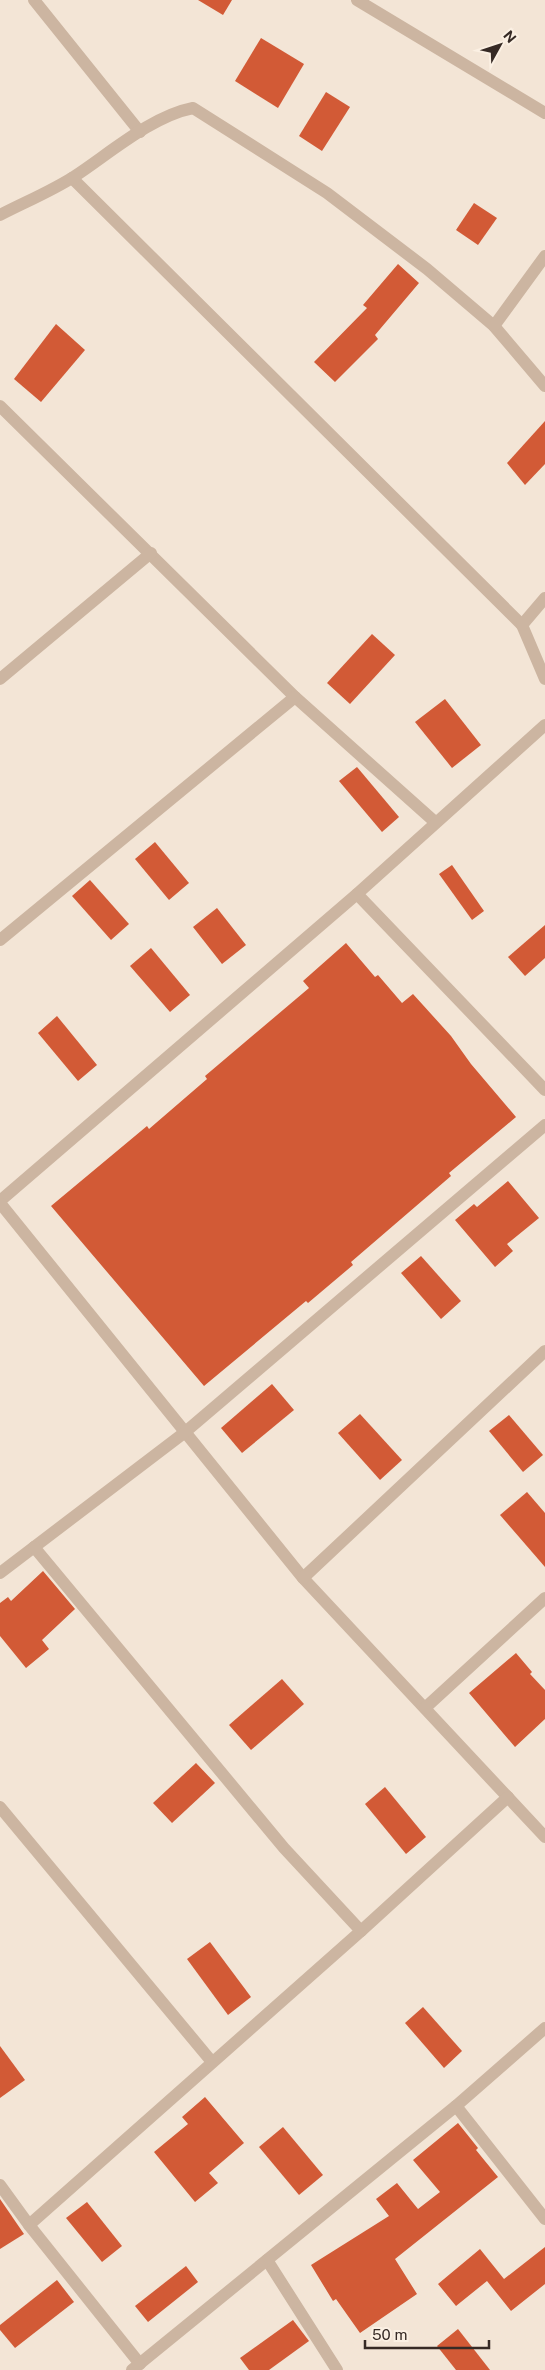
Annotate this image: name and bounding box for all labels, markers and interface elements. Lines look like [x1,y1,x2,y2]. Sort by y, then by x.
north arrow [475,20,525,70]
text: N [500,27,520,46]
scale bar [365,2318,489,2350]
text: 50 m [372,2326,407,2343]

